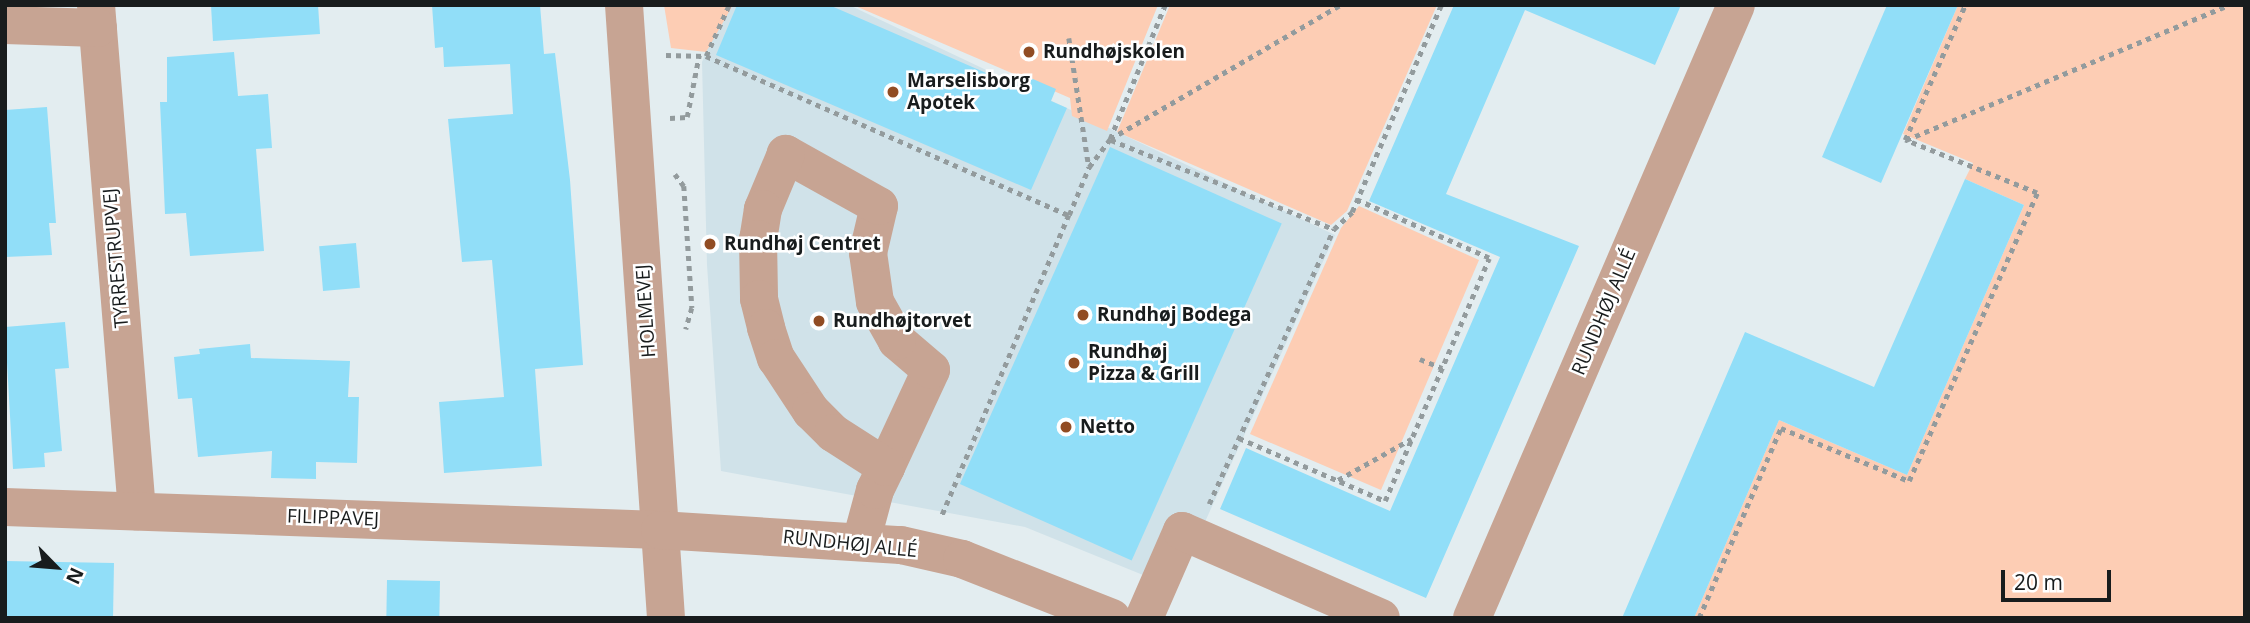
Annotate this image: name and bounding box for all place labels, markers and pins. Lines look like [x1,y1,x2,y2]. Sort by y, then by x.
place label: Rundhøjskolen [1043,41,1185,63]
marker: Rundhøjskolen [1021,44,1037,60]
place label: Marselisborg Apotek [907,70,1030,114]
marker: Marselisborg Apotek [885,84,901,100]
place label: Rundhøj Centret [724,233,881,255]
marker: Rundhøj Centret [702,236,718,252]
place label: Rundhøj Bodega [1097,304,1252,326]
marker: Rundhøj Bodega [1075,307,1091,323]
place label: Rundhøjtorvet [833,310,972,332]
marker: Rundhøjtorvet [811,313,827,329]
place label: Rundhøj Pizza & Grill [1088,341,1200,385]
marker: Rundhøj Pizza & Grill [1066,355,1082,371]
place label: Netto [1080,416,1135,438]
marker: Netto [1058,419,1074,435]

